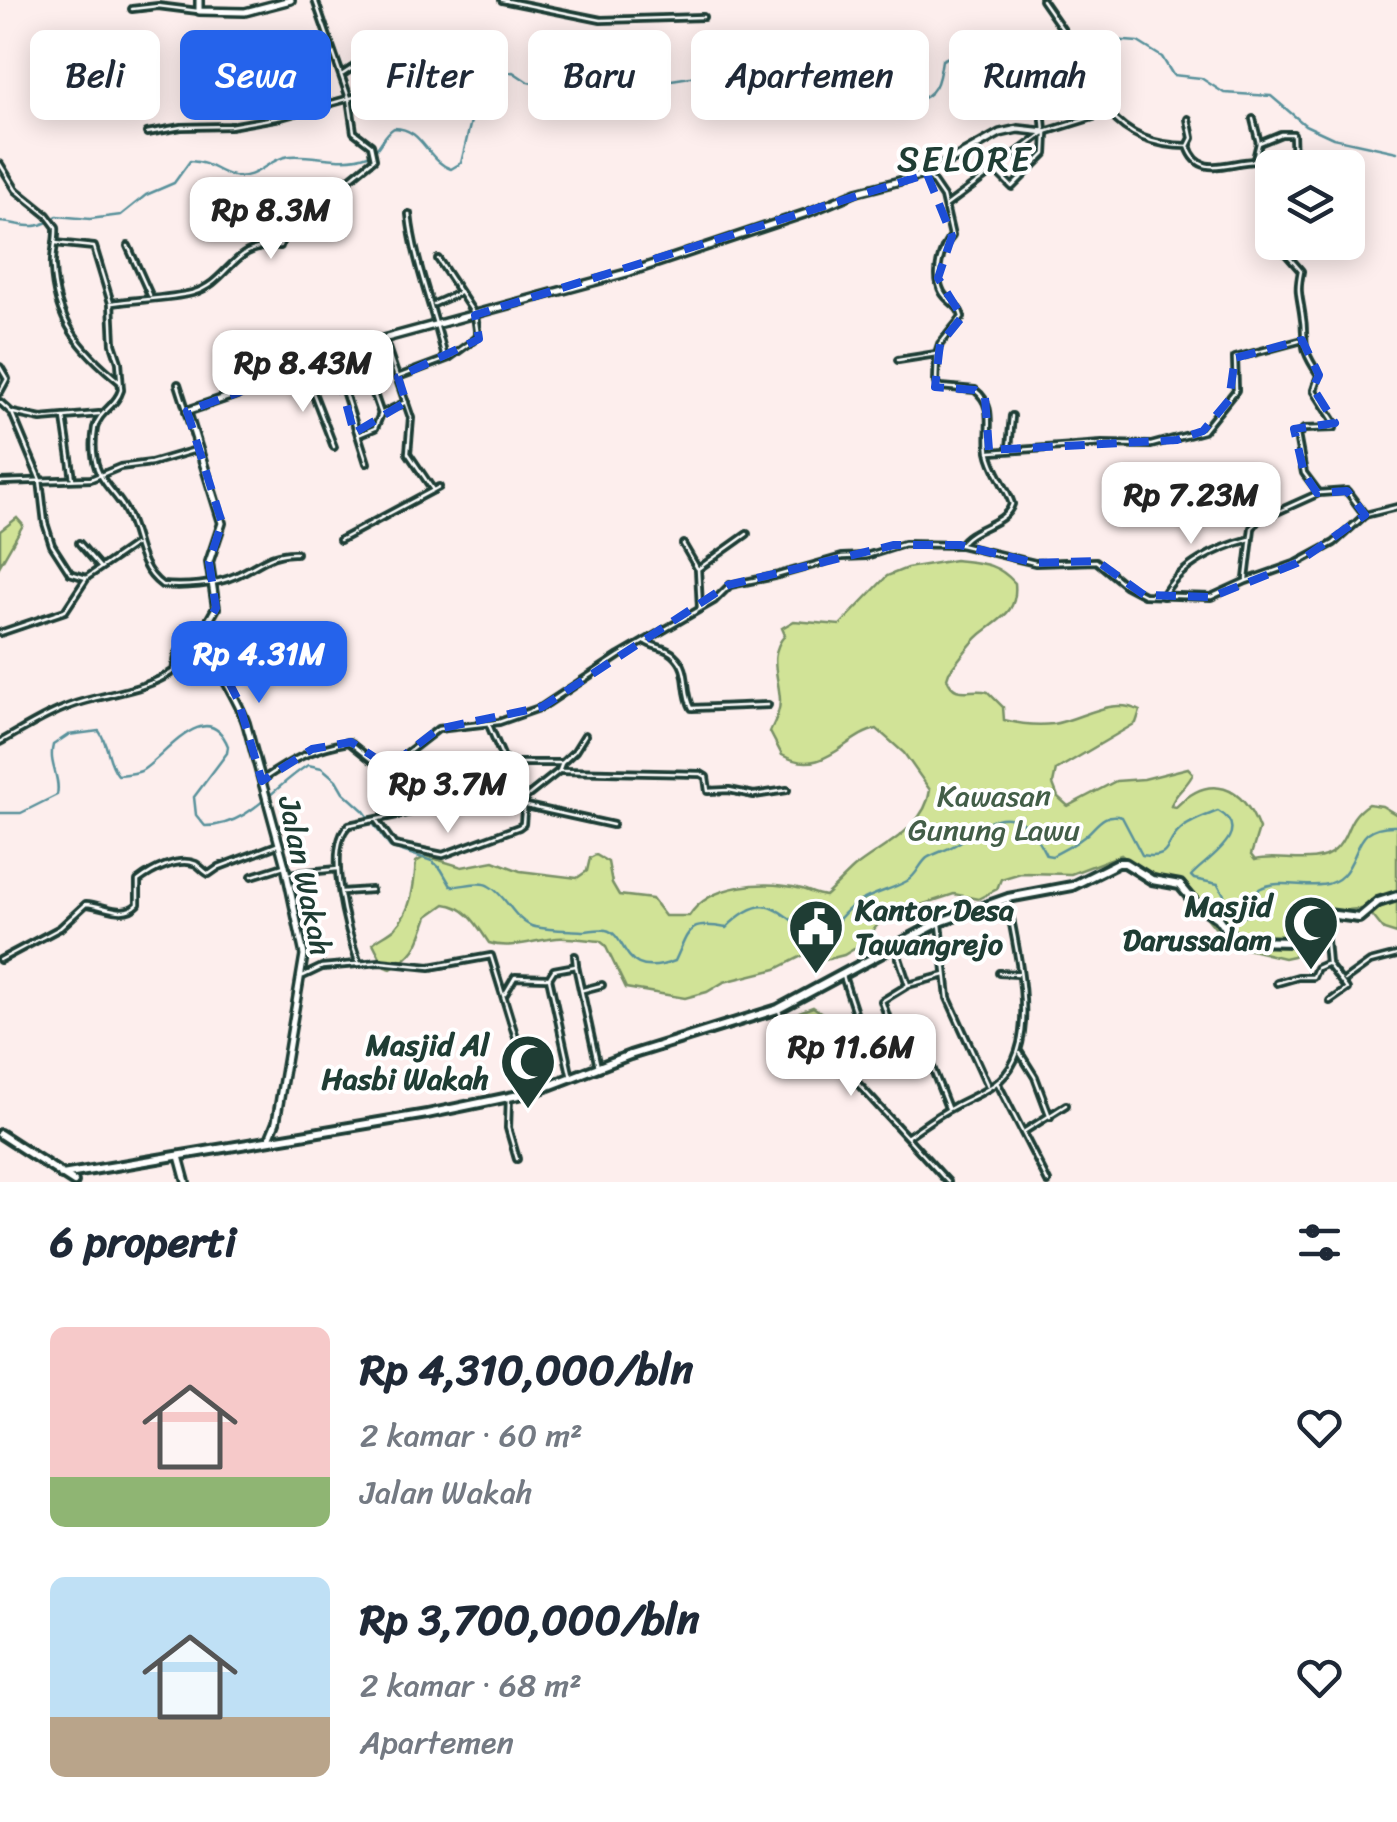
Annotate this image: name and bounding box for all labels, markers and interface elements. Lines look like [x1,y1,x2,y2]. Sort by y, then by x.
chip: Beli [30,30,160,120]
chip: Sewa [180,30,331,120]
chip: Filter [351,30,508,120]
chip: Baru [528,30,671,120]
chip: Apartemen [691,30,929,120]
chip: Rumah [949,30,1121,120]
district label: SELORE [897,128,1033,190]
map controls [1255,150,1365,260]
button: layers [1255,150,1365,260]
pin: Rp 8.3M [179,177,363,262]
text: Rp 8.3M [212,181,330,238]
pin: Rp 8.43M [200,330,406,415]
text: Rp 8.43M [234,334,372,391]
pin: Rp 7.23M [1088,462,1294,547]
text: Rp 7.23M [1124,466,1258,523]
pin: Rp 4.31M [156,621,362,706]
text: Rp 4.31M [193,625,325,682]
pin: Rp 3.7M [356,751,540,836]
text: Rp 3.7M [389,755,507,812]
park label: Kawasan Gunung Lawu [908,769,1080,857]
street label: Jalan Wakah [262,790,348,961]
place label: Masjid Darussalam [1123,879,1274,967]
place label: Kantor Desa Tawangrejo [854,883,1014,971]
mosque icon: Masjid Darussalam [1281,893,1341,972]
public building icon: Kantor Desa Tawangrejo [786,897,846,976]
pin: Rp 11.6M [748,1014,954,1099]
place label: Masjid Al Hasbi Wakah [322,1018,490,1106]
text: Rp 11.6M [788,1018,914,1075]
mosque icon: Masjid Al Hasbi Wakah [498,1032,558,1111]
text: 6 properti [50,1205,236,1279]
icon: filters [1292,1215,1347,1270]
text: Rp 4,310,000/bln [360,1333,693,1407]
icon: home [130,1367,250,1487]
icon: heart [1292,1400,1347,1455]
text: 2 kamar · 60 m² [360,1407,583,1464]
text: Jalan Wakah [360,1464,533,1521]
text: Rp 3,700,000/bln [360,1583,700,1657]
icon: home [130,1617,250,1737]
icon: heart [1292,1650,1347,1705]
text: 2 kamar · 68 m² [360,1657,582,1714]
text: Apartemen [360,1714,514,1771]

